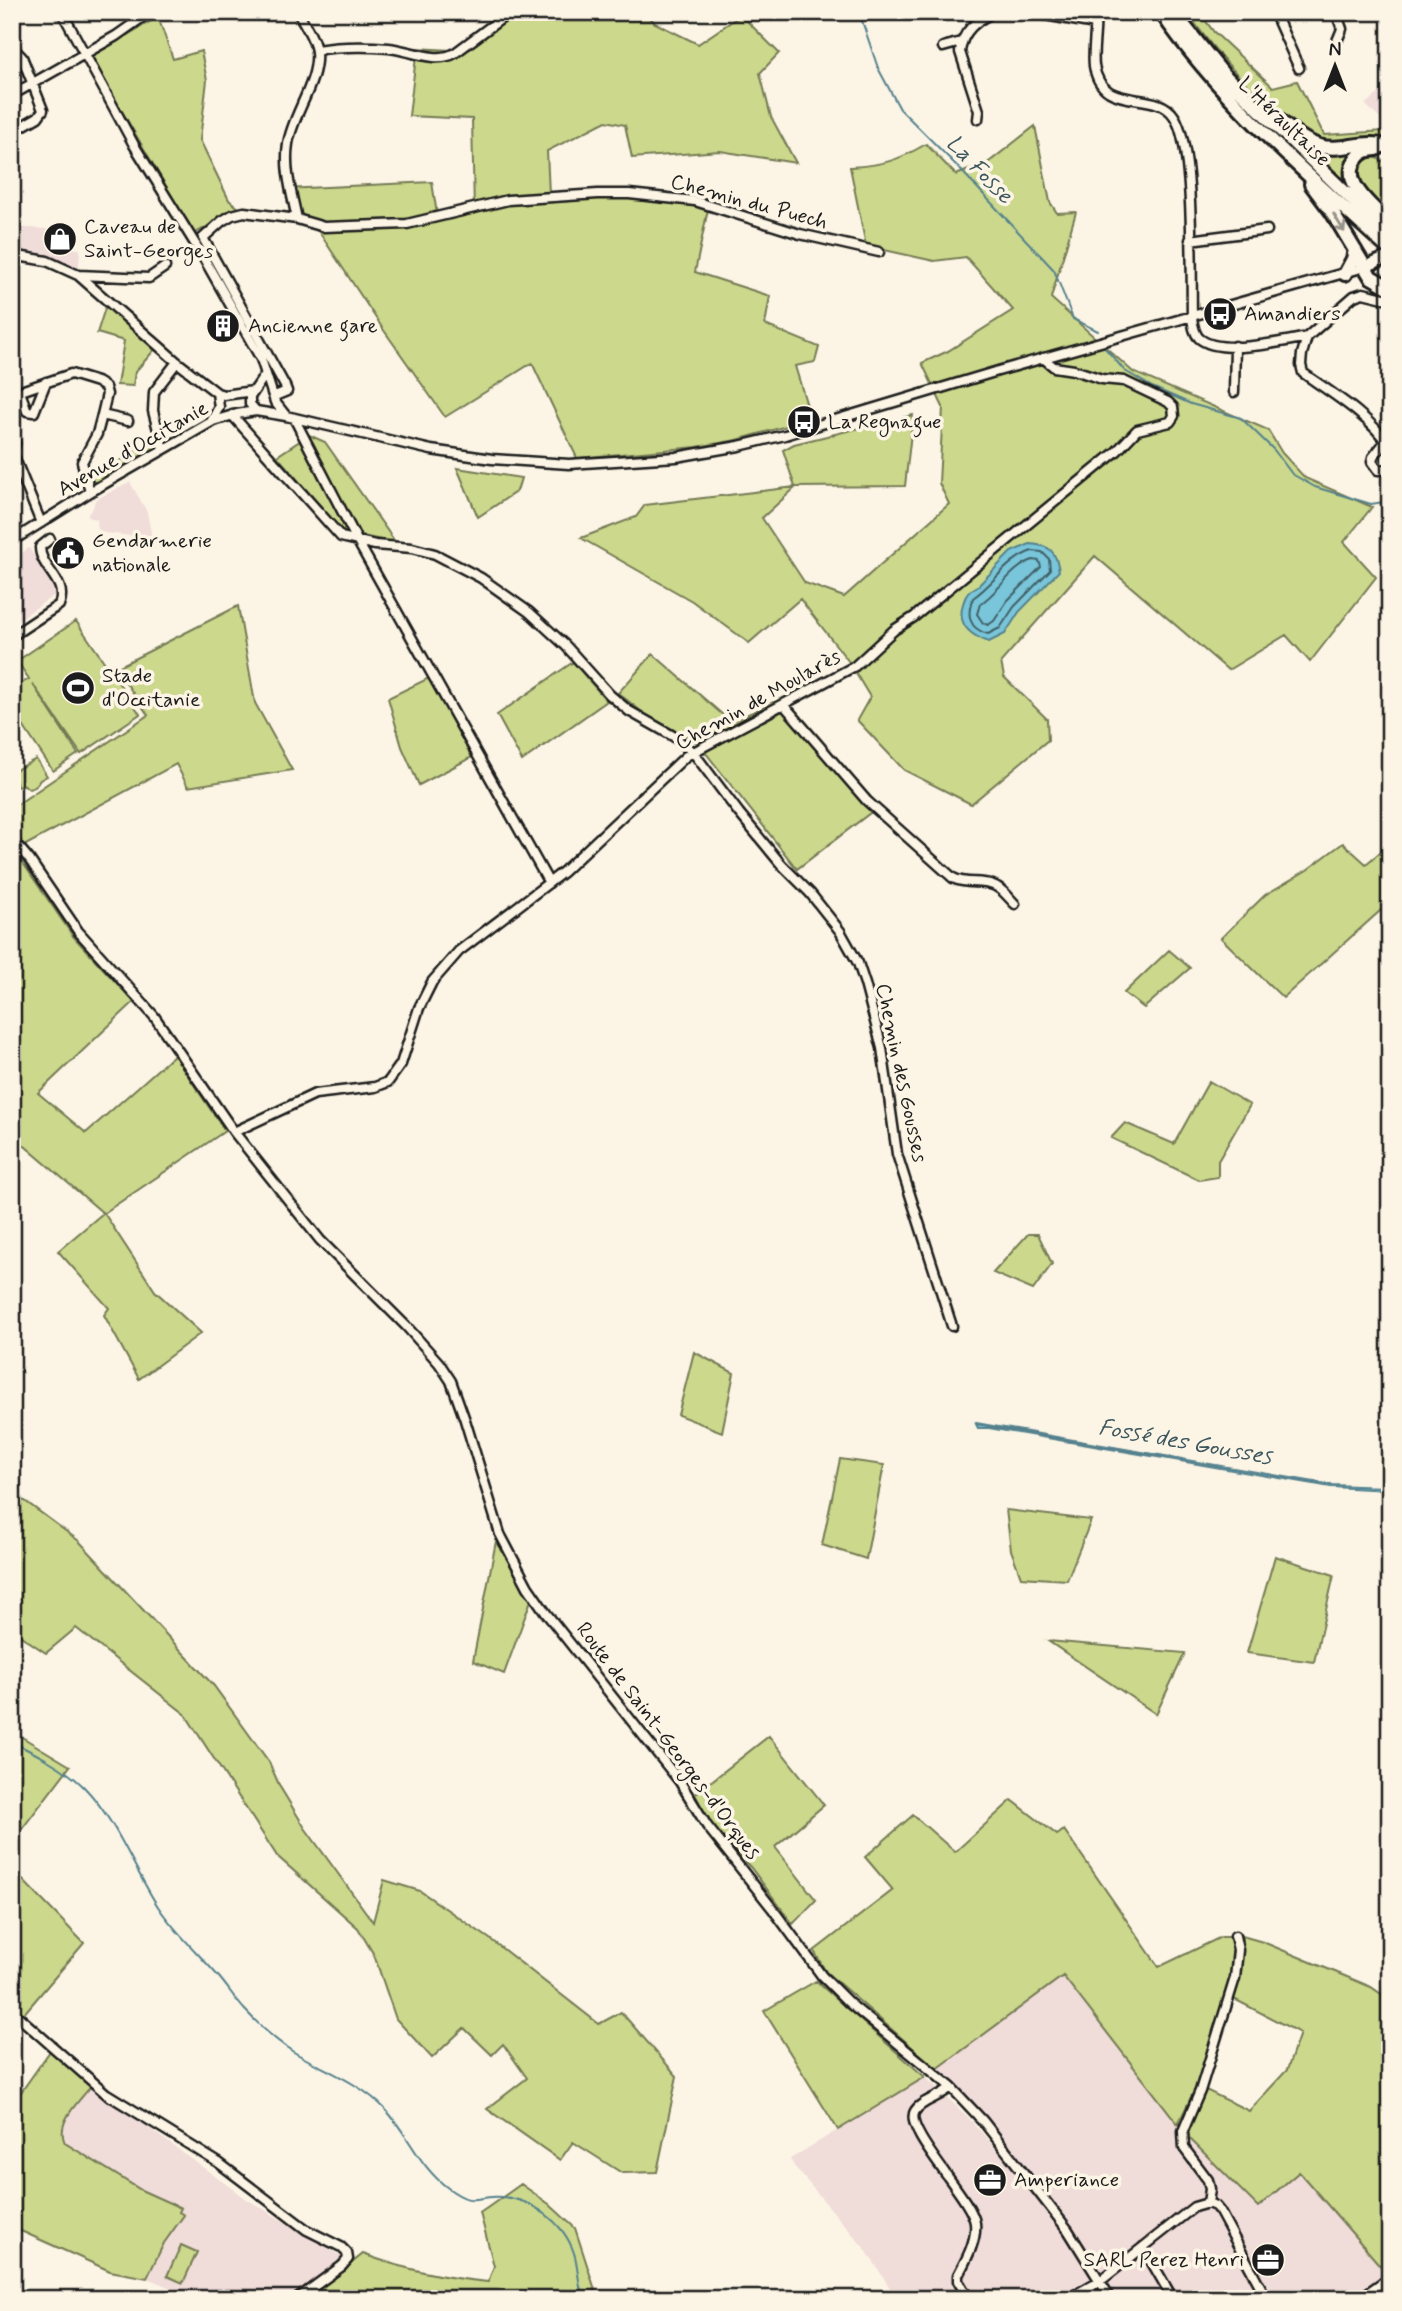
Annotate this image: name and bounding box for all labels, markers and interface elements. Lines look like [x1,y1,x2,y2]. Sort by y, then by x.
north arrow [1300,32,1370,102]
text: N [1329,38,1341,63]
street label: L'Héraultaise [1232,71,1336,173]
water label: La Fosse [939,129,1019,211]
street label: Chemin du Puech [667,168,831,236]
place label: Caveau de Saint-Georges [84,213,213,266]
one-way arrow [1332,213,1346,233]
shop icon: Caveau de Saint-Georges [41,220,79,258]
bus stop icon: Amandiers [1201,295,1239,333]
place label: Amandiers [1244,300,1341,328]
building icon: Ancienne gare [204,307,242,345]
place label: Ancienne gare [248,312,378,342]
street label: Avenue d'Occitanie [53,394,213,504]
bus stop icon: La Regnague [785,403,823,441]
place label: La Regnague [828,408,941,438]
place label: Gendarmerie nationale [92,527,212,579]
public building icon: Gendarmerie nationale [49,534,87,572]
street label: Chemin de Moularès [670,643,846,757]
place label: Stade d'Occitanie [102,662,200,714]
sports icon: Stade d'Occitanie [59,669,97,707]
street label: Chemin des Gousses [868,981,934,1165]
water label: Fossé des Gousses [1096,1413,1276,1473]
street label: Route de Saint-Georges-d'Orques [569,1617,767,1866]
office icon: Amperiance [971,2161,1009,2199]
place label: Amperiance [1014,2166,1119,2194]
office icon: SARL Perez Henri [1249,2241,1287,2279]
place label: SARL Perez Henri [1084,2246,1244,2274]

